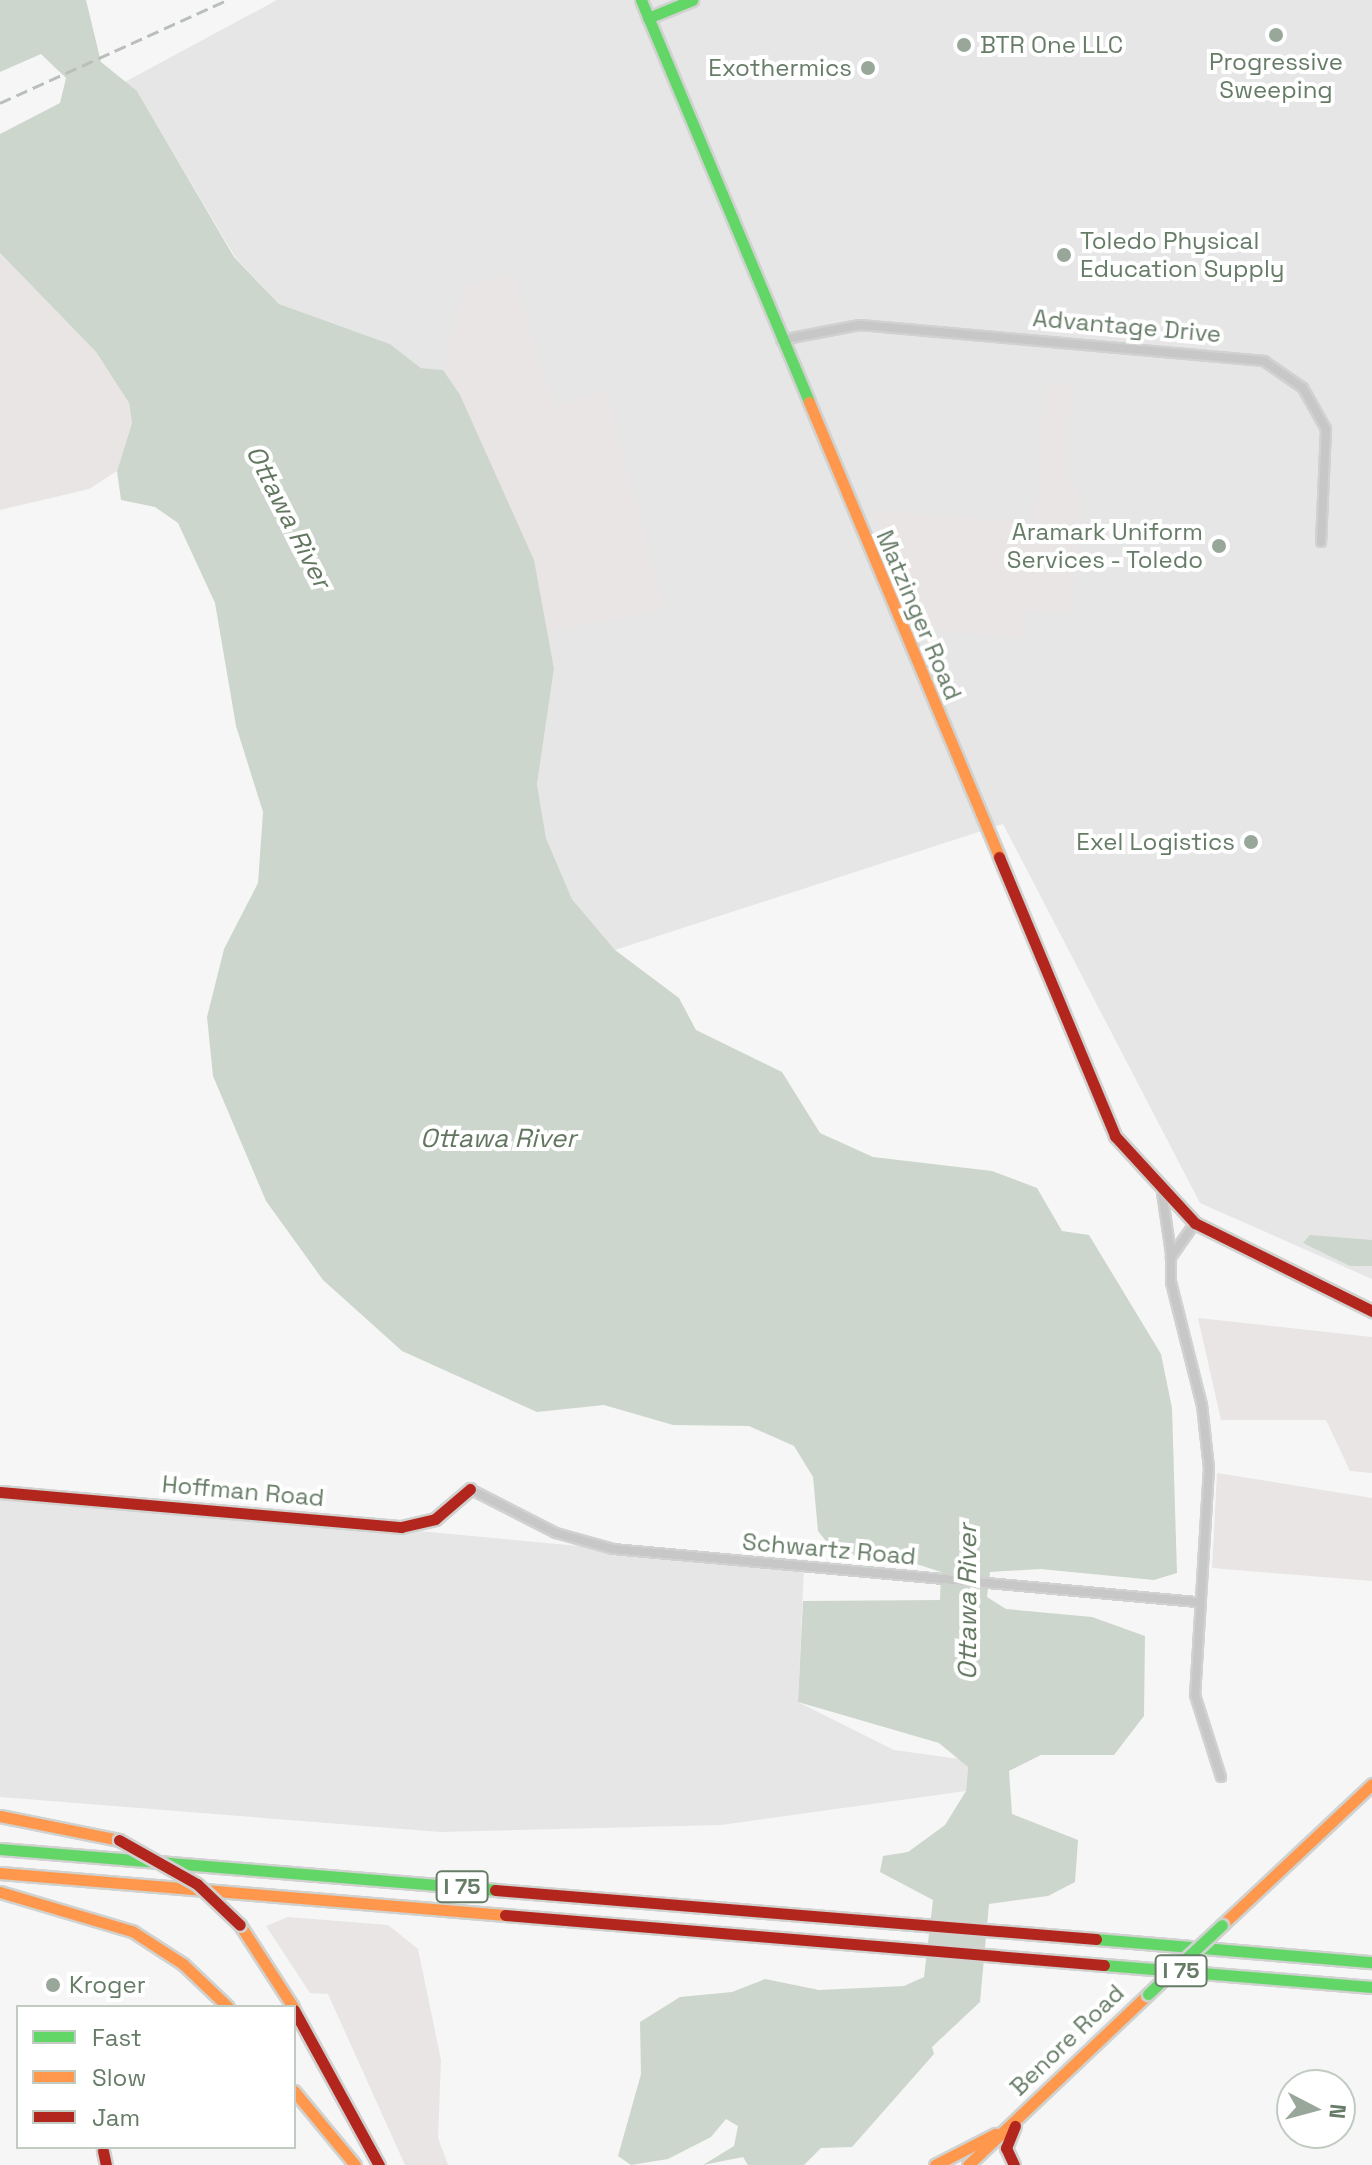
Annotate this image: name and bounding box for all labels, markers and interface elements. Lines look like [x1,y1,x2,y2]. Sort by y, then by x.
marker: Progressive Sweeping [1267,26,1285,44]
place label: BTR One LLC [980,31,1123,59]
marker: BTR One LLC [955,36,973,54]
place label: Progressive Sweeping [1209,48,1343,104]
place label: Exothermics [708,54,852,82]
marker: Exothermics [859,59,877,77]
place label: Toledo Physical Education Supply [1080,227,1285,283]
marker: Toledo Physical Education Supply [1055,246,1073,264]
street label: Advantage Drive [1032,303,1222,349]
water label: Ottawa River [239,440,337,594]
place label: Aramark Uniform Services - Toledo [1005,518,1203,574]
street label: Matzinger Road [870,526,968,704]
marker: Aramark Uniform Services - Toledo [1210,537,1228,555]
place label: Exel Logistics [1076,828,1235,856]
marker: Exel Logistics [1242,833,1260,851]
water label: Ottawa River [420,1123,576,1155]
street label: Hoffman Road [161,1470,325,1512]
water label: Ottawa River [952,1524,984,1680]
street label: Schwartz Road [741,1527,917,1571]
road number: I 75 [434,1869,490,1905]
road number: I 75 [1153,1953,1209,1989]
place label: Kroger [69,1971,146,1999]
marker: Kroger [44,1976,62,1994]
street label: Benore Road [1004,1978,1130,2102]
legend [16,2005,296,2149]
text: Fast [92,2022,142,2053]
text: Slow [92,2062,146,2093]
north arrow [1276,2069,1356,2149]
text: Jam [92,2102,140,2133]
text: N [1323,2103,1353,2120]

